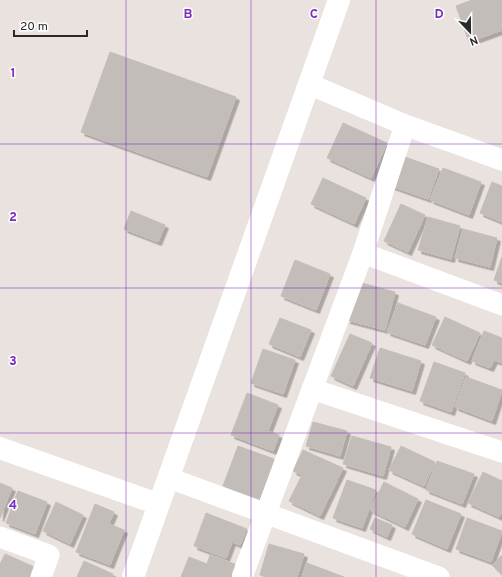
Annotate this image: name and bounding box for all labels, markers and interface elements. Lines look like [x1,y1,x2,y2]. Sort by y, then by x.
text: B [184,7,193,23]
text: C [310,7,318,23]
text: D [434,7,444,23]
scale bar [14,12,87,38]
north arrow [450,12,490,52]
text: 20 m [20,19,48,35]
text: N [467,32,480,48]
text: 1 [10,66,16,82]
text: 2 [9,210,17,226]
text: 3 [9,354,17,370]
text: 4 [9,498,17,514]

